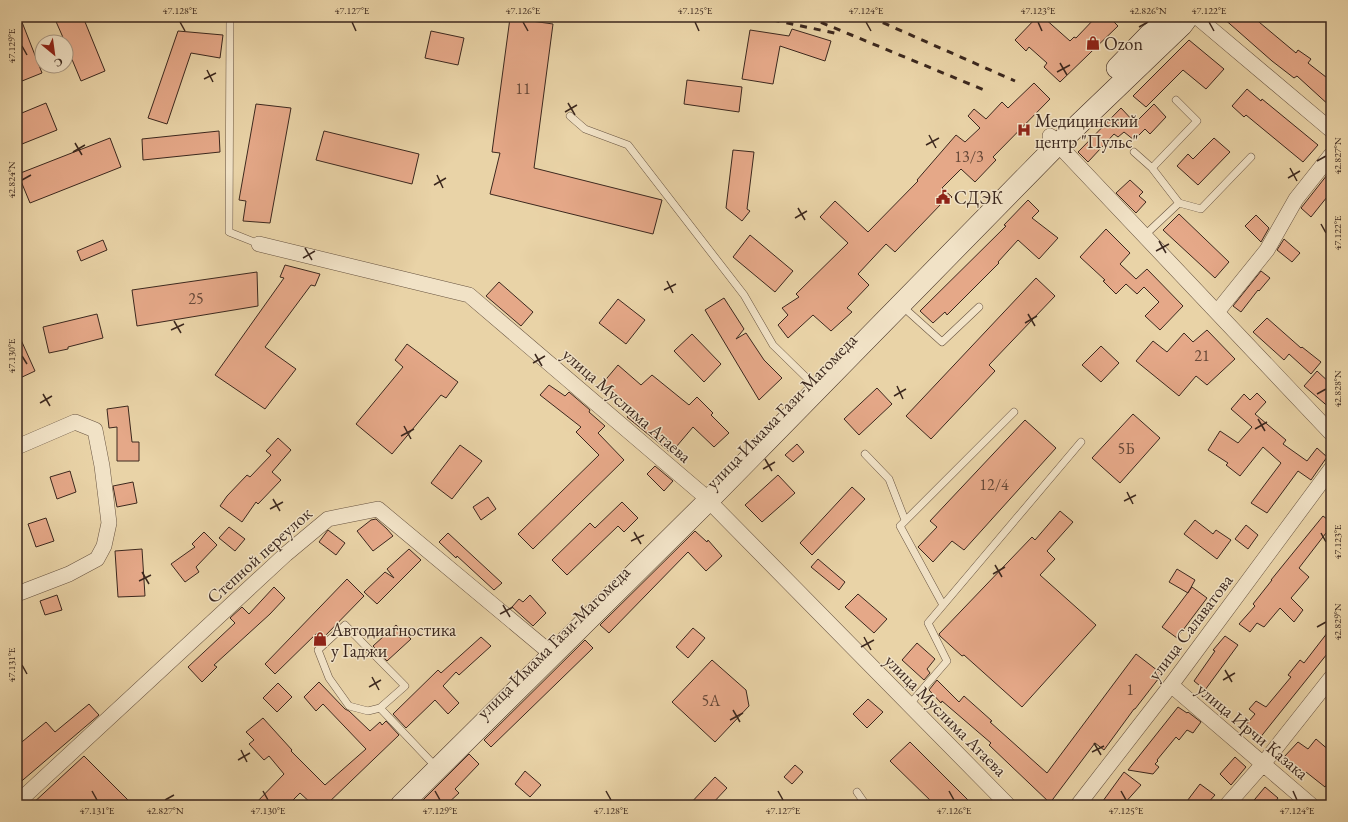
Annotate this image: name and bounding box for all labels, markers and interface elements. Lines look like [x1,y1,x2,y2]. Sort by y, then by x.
text: 47.128°E [163,4,198,17]
text: 47.127°E [335,4,370,17]
text: 47.126°E [506,4,541,17]
text: 47.125°E [678,4,713,17]
text: 47.124°E [849,4,884,17]
text: 47.123°E [1021,4,1056,17]
text: 42.826°N [1129,4,1167,17]
text: 47.122°E [1192,4,1227,17]
text: 47.129°E [5,28,18,63]
place label: Ozon [1104,32,1143,55]
north arrow [34,34,74,74]
shop icon: Ozon [1085,35,1101,51]
text: С [52,55,66,71]
house number: 11 [515,78,531,99]
place label: Медицинский центр "Пульс" [1035,109,1139,153]
hospital icon: Медицинский центр "Пульс" [1016,122,1032,138]
text: 42.827°N [1331,137,1344,175]
house number: 13/3 [954,146,984,167]
text: 42.824°N [5,161,18,199]
place label: СДЭК [954,186,1003,209]
public building icon: СДЭК [935,189,951,205]
text: 47.122°E [1331,215,1344,250]
house number: 25 [188,288,204,309]
street label: улица Имама Гази-Магомеда [700,328,862,494]
text: 47.130°E [5,338,18,373]
street label: улица Муслима Атаева [558,343,697,468]
house number: 21 [1194,345,1210,366]
text: 42.828°N [1331,370,1344,408]
house number: 5Б [1117,438,1135,459]
house number: 12/4 [979,474,1009,495]
street label: Степной переулок [202,501,317,608]
text: 47.123°E [1331,524,1344,559]
street label: улица Имама Гази-Магомеда [471,560,635,724]
street label: улица Салаватова [1142,569,1238,685]
text: 42.829°N [1331,603,1344,641]
place label: Автодиагностика у Гаджи [330,618,457,662]
shop icon: Автодиагностика у Гаджи [312,631,328,647]
text: 47.131°E [5,647,18,682]
street label: улица Муслима Атаева [880,649,1013,782]
street label: улица Ирчи Казака [1192,677,1314,785]
house number: 1 [1126,679,1134,700]
house number: 5А [702,690,721,711]
text: 47.131°E [80,804,115,817]
text: 42.827°N [146,804,184,817]
text: 47.130°E [251,804,286,817]
text: 47.129°E [423,804,458,817]
text: 47.128°E [594,804,629,817]
text: 47.127°E [766,804,801,817]
text: 47.126°E [937,804,972,817]
text: 47.125°E [1109,804,1144,817]
text: 47.124°E [1280,804,1315,817]

